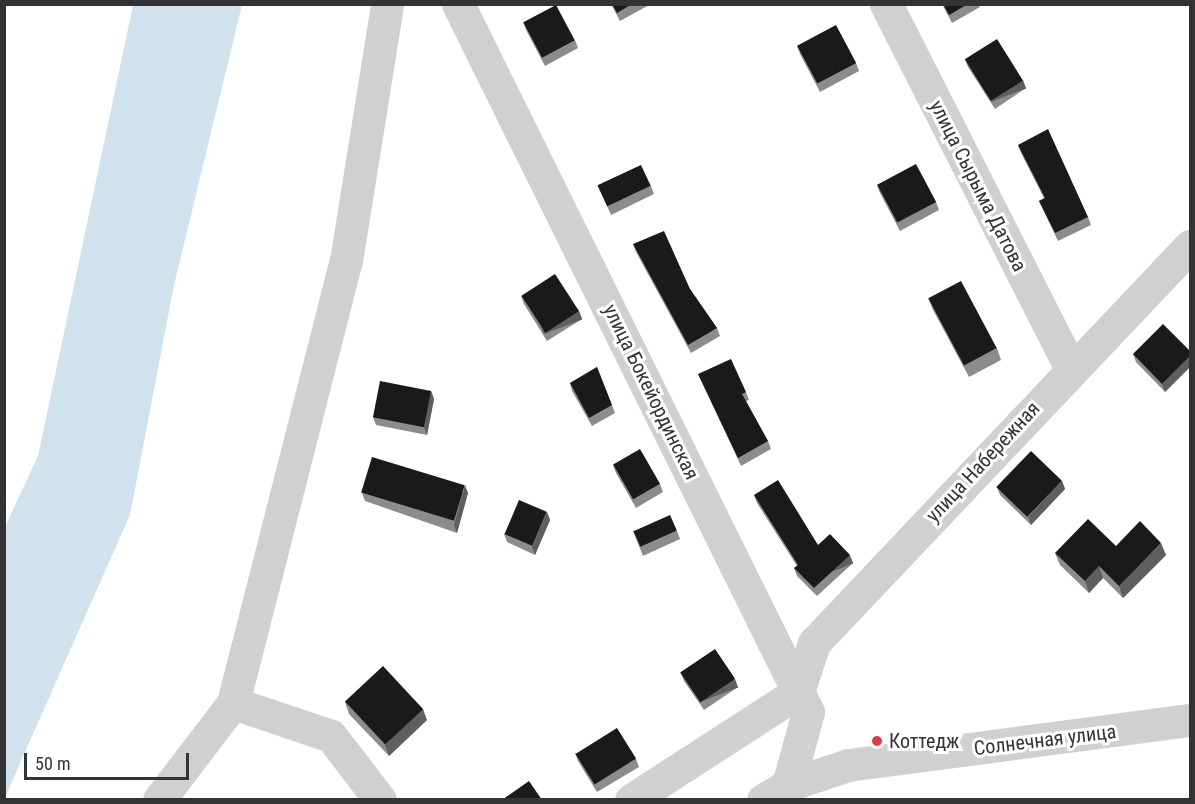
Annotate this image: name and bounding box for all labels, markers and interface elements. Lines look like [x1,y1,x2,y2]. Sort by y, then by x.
street label: улица Сырыма Датова [924,96,1032,276]
street label: улица Бокейординская [598,300,704,484]
street label: улица Набережная [921,397,1045,527]
street label: Солнечная улица [973,719,1117,761]
place label: Коттедж [889,729,959,753]
marker: Коттедж [870,734,884,748]
scale bar [27,741,192,779]
text: 50 m [35,753,70,774]

